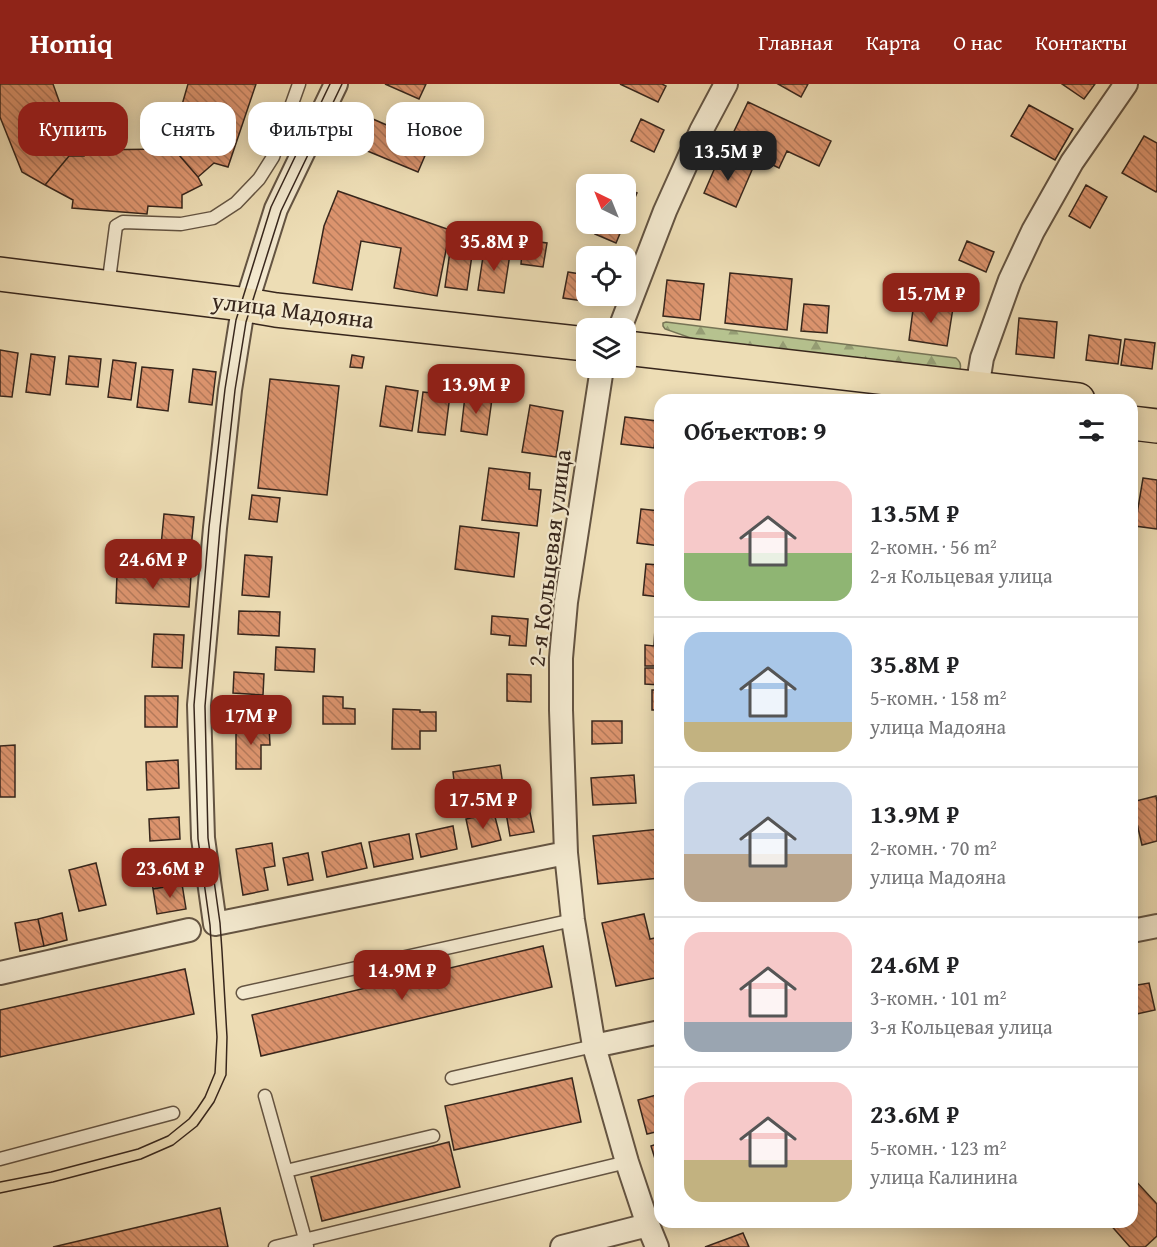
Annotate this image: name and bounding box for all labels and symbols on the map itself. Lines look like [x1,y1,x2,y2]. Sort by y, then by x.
pin: 13.5M ₽ [673,131,783,182]
north arrow [576,174,636,234]
pin: 35.8M ₽ [439,221,549,272]
pin: 15.7M ₽ [876,273,986,324]
street label: улица Мадояна [209,283,377,337]
pin: 13.9M ₽ [421,364,531,415]
street label: 2-я Кольцевая улица [518,447,580,669]
pin: 24.6M ₽ [98,539,208,590]
pin: 17M ₽ [209,695,293,746]
pin: 17.5M ₽ [428,779,538,830]
pin: 23.6M ₽ [115,848,225,899]
pin: 14.9M ₽ [347,950,457,1001]

